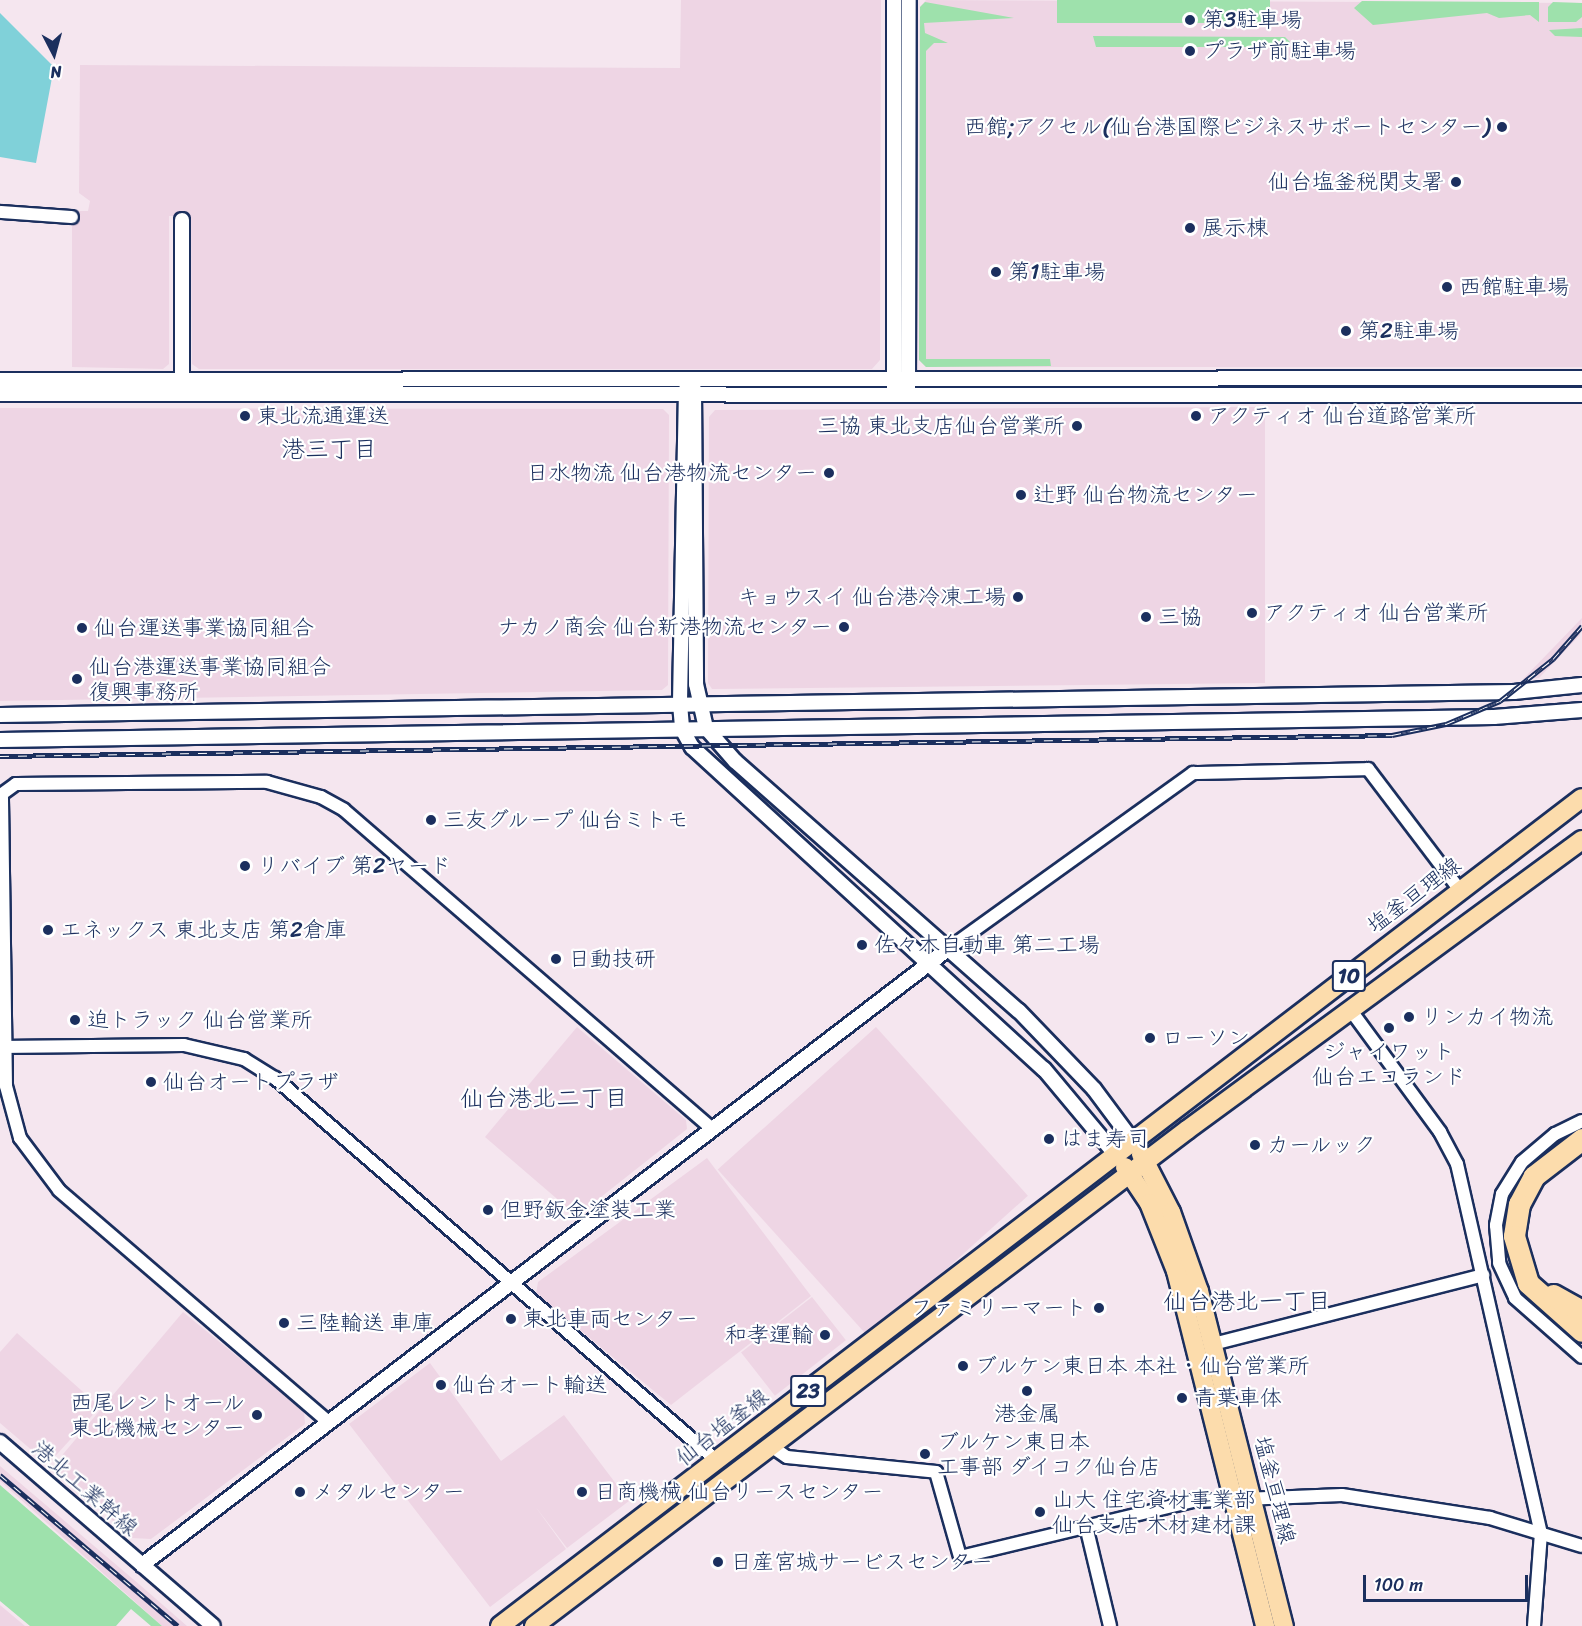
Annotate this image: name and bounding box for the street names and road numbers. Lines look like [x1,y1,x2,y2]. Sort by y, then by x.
street label: 塩釜亘理線 [1362,851,1466,939]
road number: 10 [1331,958,1367,994]
road number: 23 [790,1373,826,1409]
street label: 仙台塩釜線 [671,1383,773,1471]
street label: 塩釜亘理線 [1249,1433,1301,1547]
street label: 港北工業幹線 [27,1435,143,1541]

